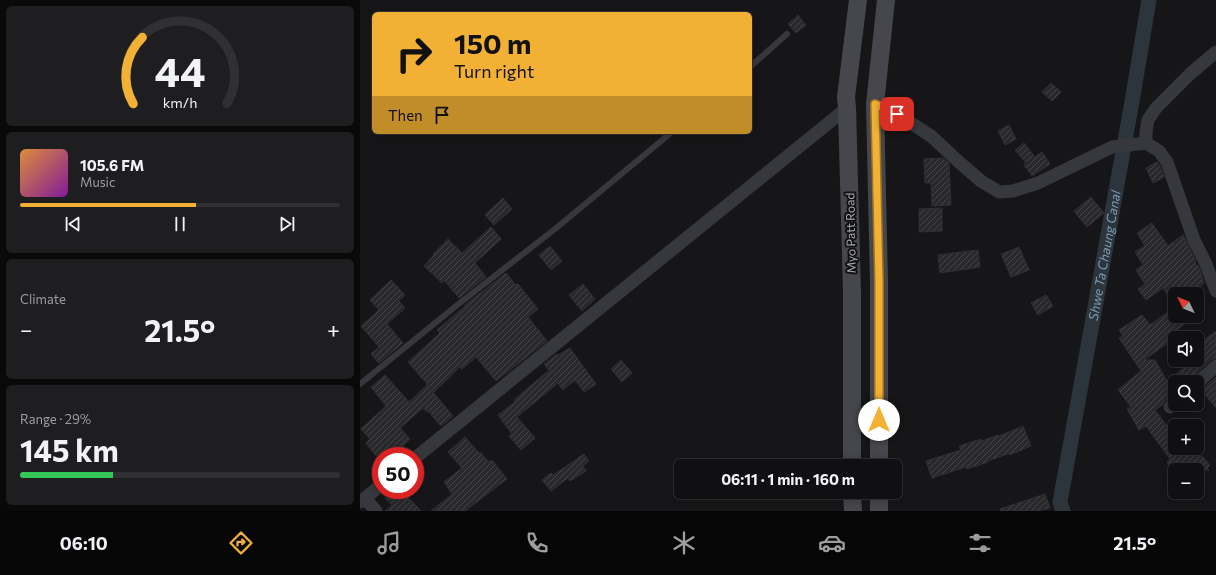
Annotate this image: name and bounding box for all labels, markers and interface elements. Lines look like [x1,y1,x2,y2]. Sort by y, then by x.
text: 150 m [454,26,531,60]
icon: right [388,28,440,80]
text: 44 [154,45,206,96]
text: Turn right [454,60,534,82]
text: km/h [163,93,197,111]
pin [880,97,914,131]
icon: arrive [886,103,908,125]
icon: arrive [431,104,453,126]
text: Then [388,106,423,124]
text: 105.6 FM [80,156,144,174]
text: Music [80,174,115,190]
water label: Shwe Ta Chaung Canal [1085,189,1124,322]
street label: Myo Patt Road [842,193,858,273]
icon: previous [62,213,84,235]
icon: pause [169,213,191,235]
icon: next [276,213,298,235]
north arrow [1168,287,1204,323]
map controls [1168,287,1204,499]
text: Climate [20,291,66,307]
text: 21.5° [144,311,215,348]
text: − [20,316,33,343]
text: + [327,316,340,343]
button: sound [1168,331,1204,367]
button: search [1168,375,1204,411]
position arrow [858,399,900,441]
text: Range · 29% [20,411,91,427]
button: + [1168,419,1204,455]
text: 145 km [20,431,119,468]
speed limit sign: 50 [372,447,424,499]
button: − [1168,463,1204,499]
text: 06:11 · 1 min · 160 m [721,470,855,488]
icon: directions [227,529,255,557]
icon: music [375,529,403,557]
icon: phone [523,529,551,557]
icon: climate [670,529,698,557]
icon: car [818,529,846,557]
icon: filters [966,529,994,557]
text: 06:10 [60,532,108,554]
text: 21.5° [1113,532,1156,554]

